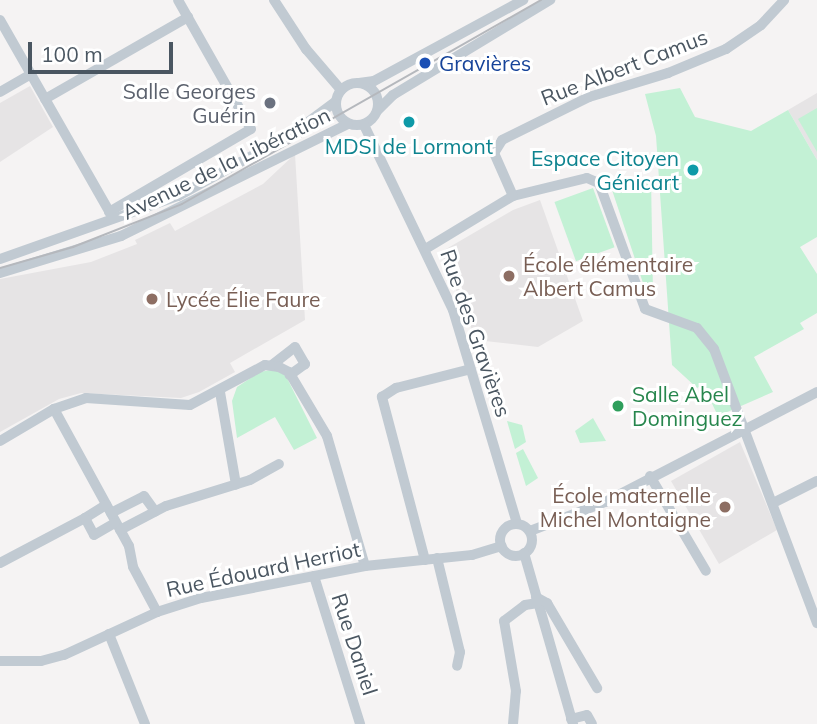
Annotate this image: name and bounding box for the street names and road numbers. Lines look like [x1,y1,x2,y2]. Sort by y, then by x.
street label: Rue Albert Camus [537,24,711,110]
street label: Avenue de la Libération [118,102,334,224]
street label: Rue des Gravières [435,246,517,420]
street label: Rue Édouard Herriot [164,536,362,602]
street label: Rue Daniel [327,590,383,698]

